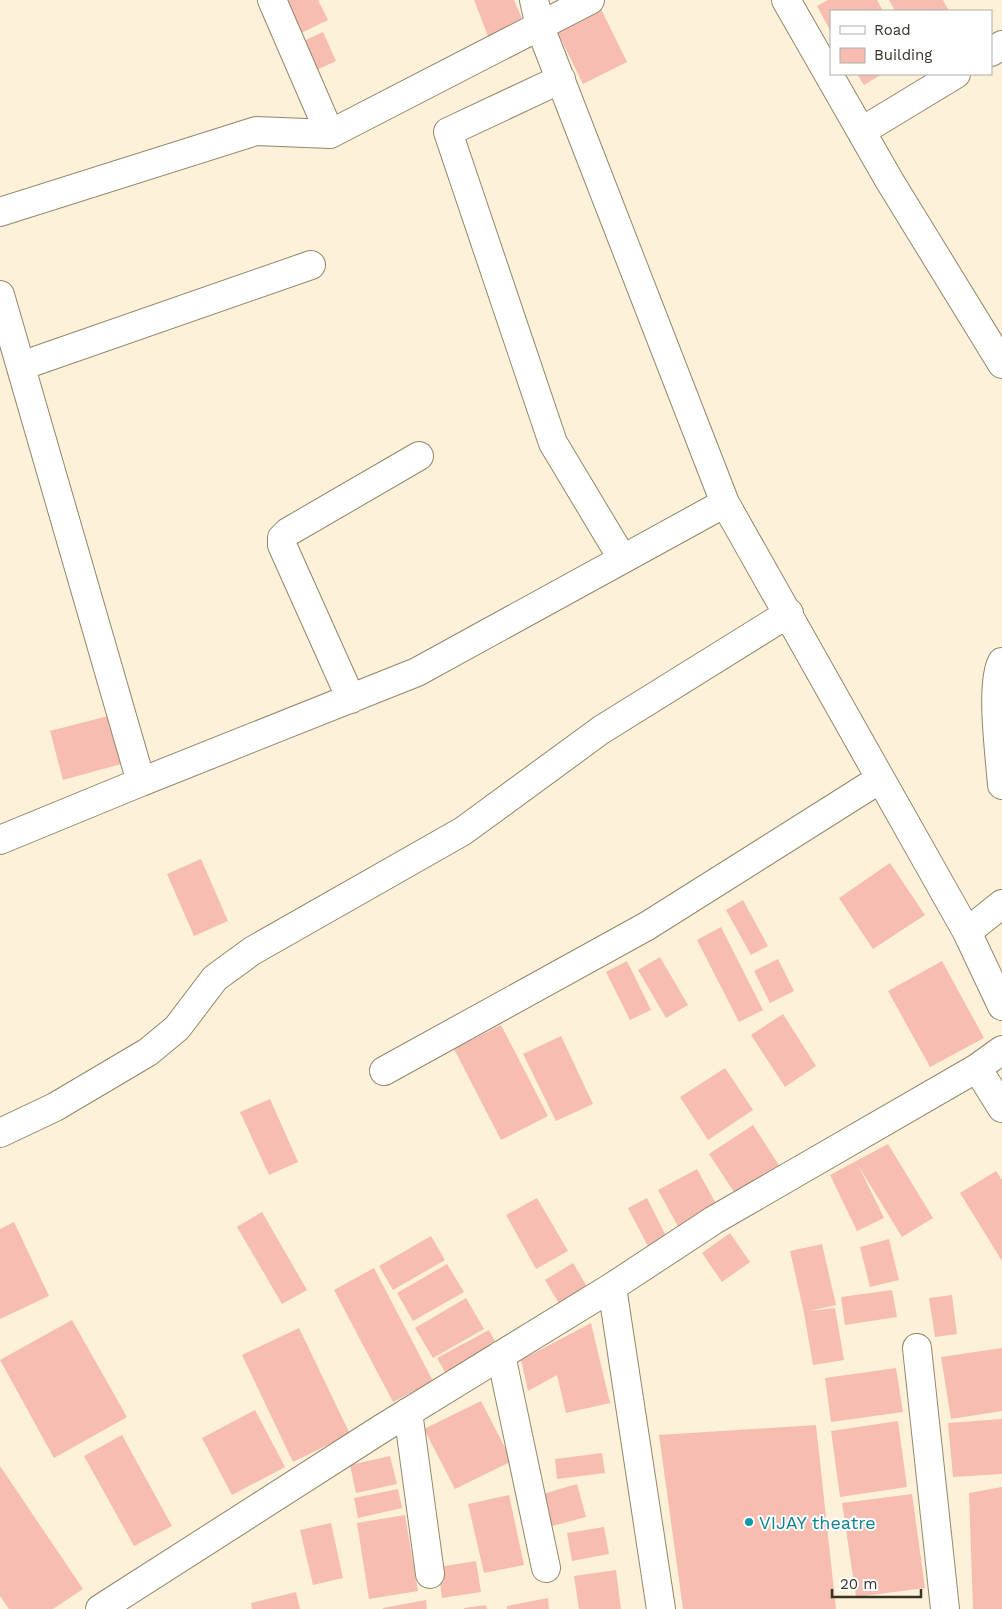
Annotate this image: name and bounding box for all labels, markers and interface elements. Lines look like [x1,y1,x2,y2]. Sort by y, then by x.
legend [830,10,992,75]
text: Road [874,21,911,39]
text: Building [874,46,932,64]
place label: VIJAY theatre [759,1512,876,1533]
marker: VIJAY theatre [743,1516,755,1528]
scale bar [832,1566,921,1598]
text: 20 m [840,1575,878,1593]

